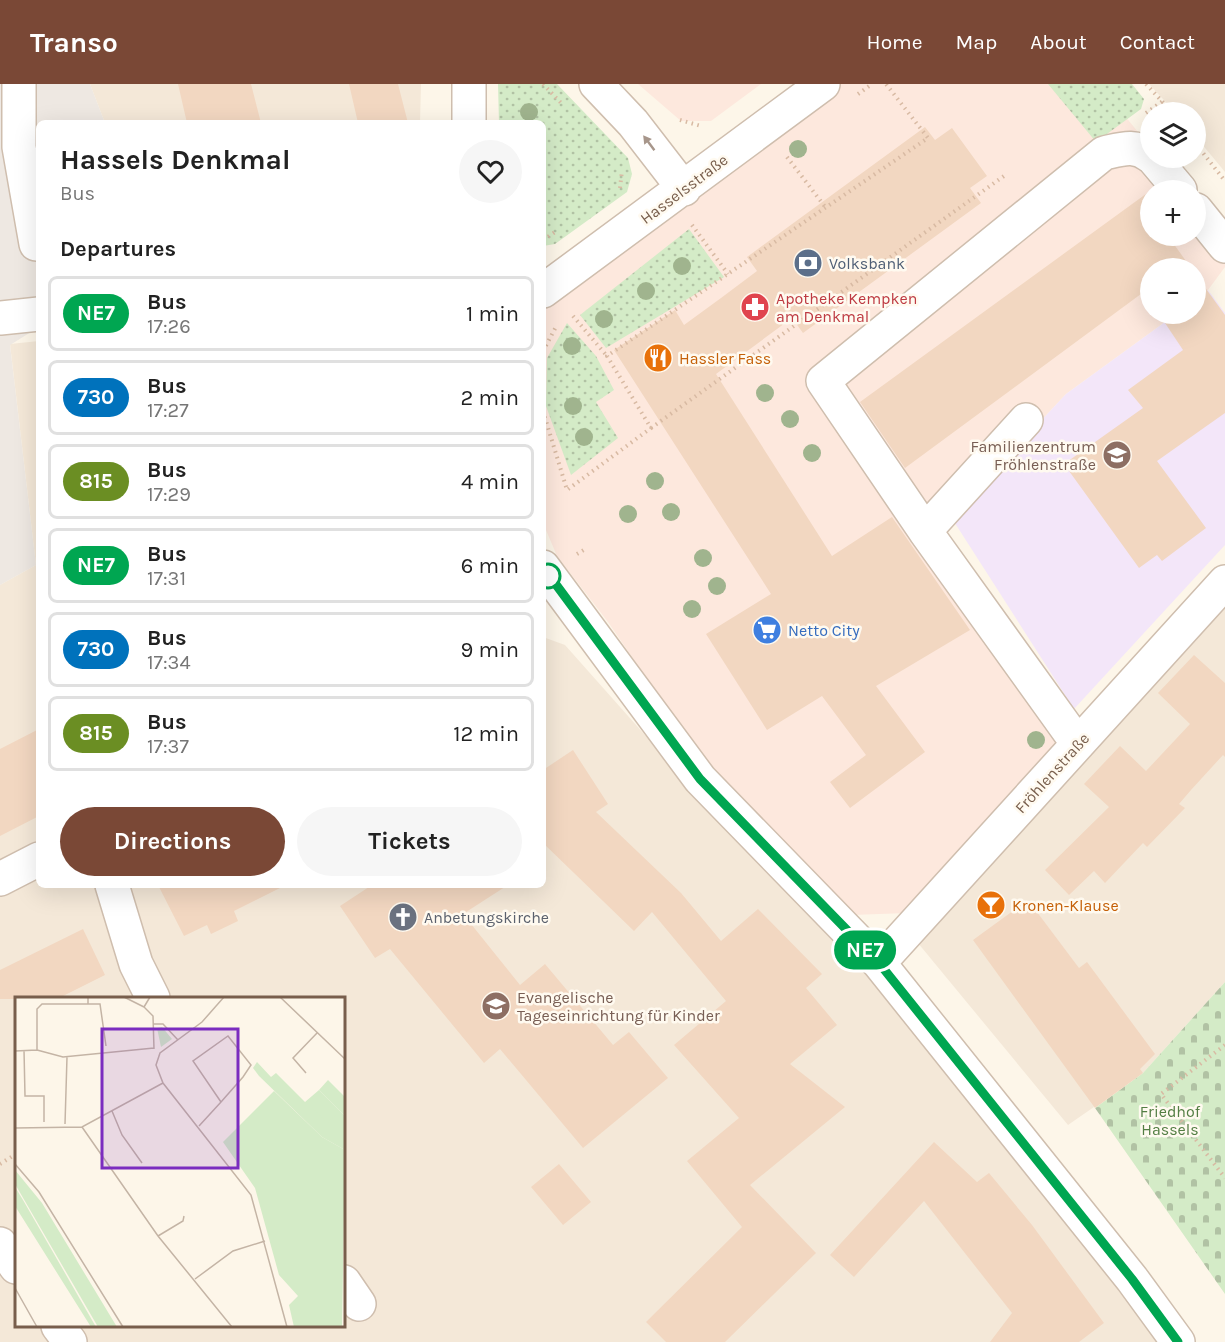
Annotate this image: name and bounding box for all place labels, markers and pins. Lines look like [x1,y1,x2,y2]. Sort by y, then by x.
bank icon: Volksbank [792,247,824,279]
place label: Volksbank [829,254,905,273]
place label: Apotheke Kempken am Denkmal [776,289,917,326]
pharmacy icon: Apotheke Kempken am Denkmal [739,291,771,323]
restaurant icon: Hassler Fass [642,342,674,374]
place label: Hassler Fass [679,349,771,368]
place label: Familienzentrum Fröhlenstraße [970,437,1096,474]
school or university icon: Familienzentrum Fröhlenstraße [1101,439,1133,471]
unlabelled marker [535,563,561,589]
supermarket icon: Netto City [751,614,783,646]
place label: Netto City [788,621,860,640]
bar icon: Kronen-Klause [975,889,1007,921]
place label: Kronen-Klause [1012,896,1119,915]
church icon: Anbetungskirche [387,901,419,933]
place label: Anbetungskirche [424,908,549,927]
place label: Evangelische Tageseinrichtung für Kinder [517,988,720,1025]
school or university icon: Evangelische Tageseinrichtung für Kinder [480,990,512,1022]

